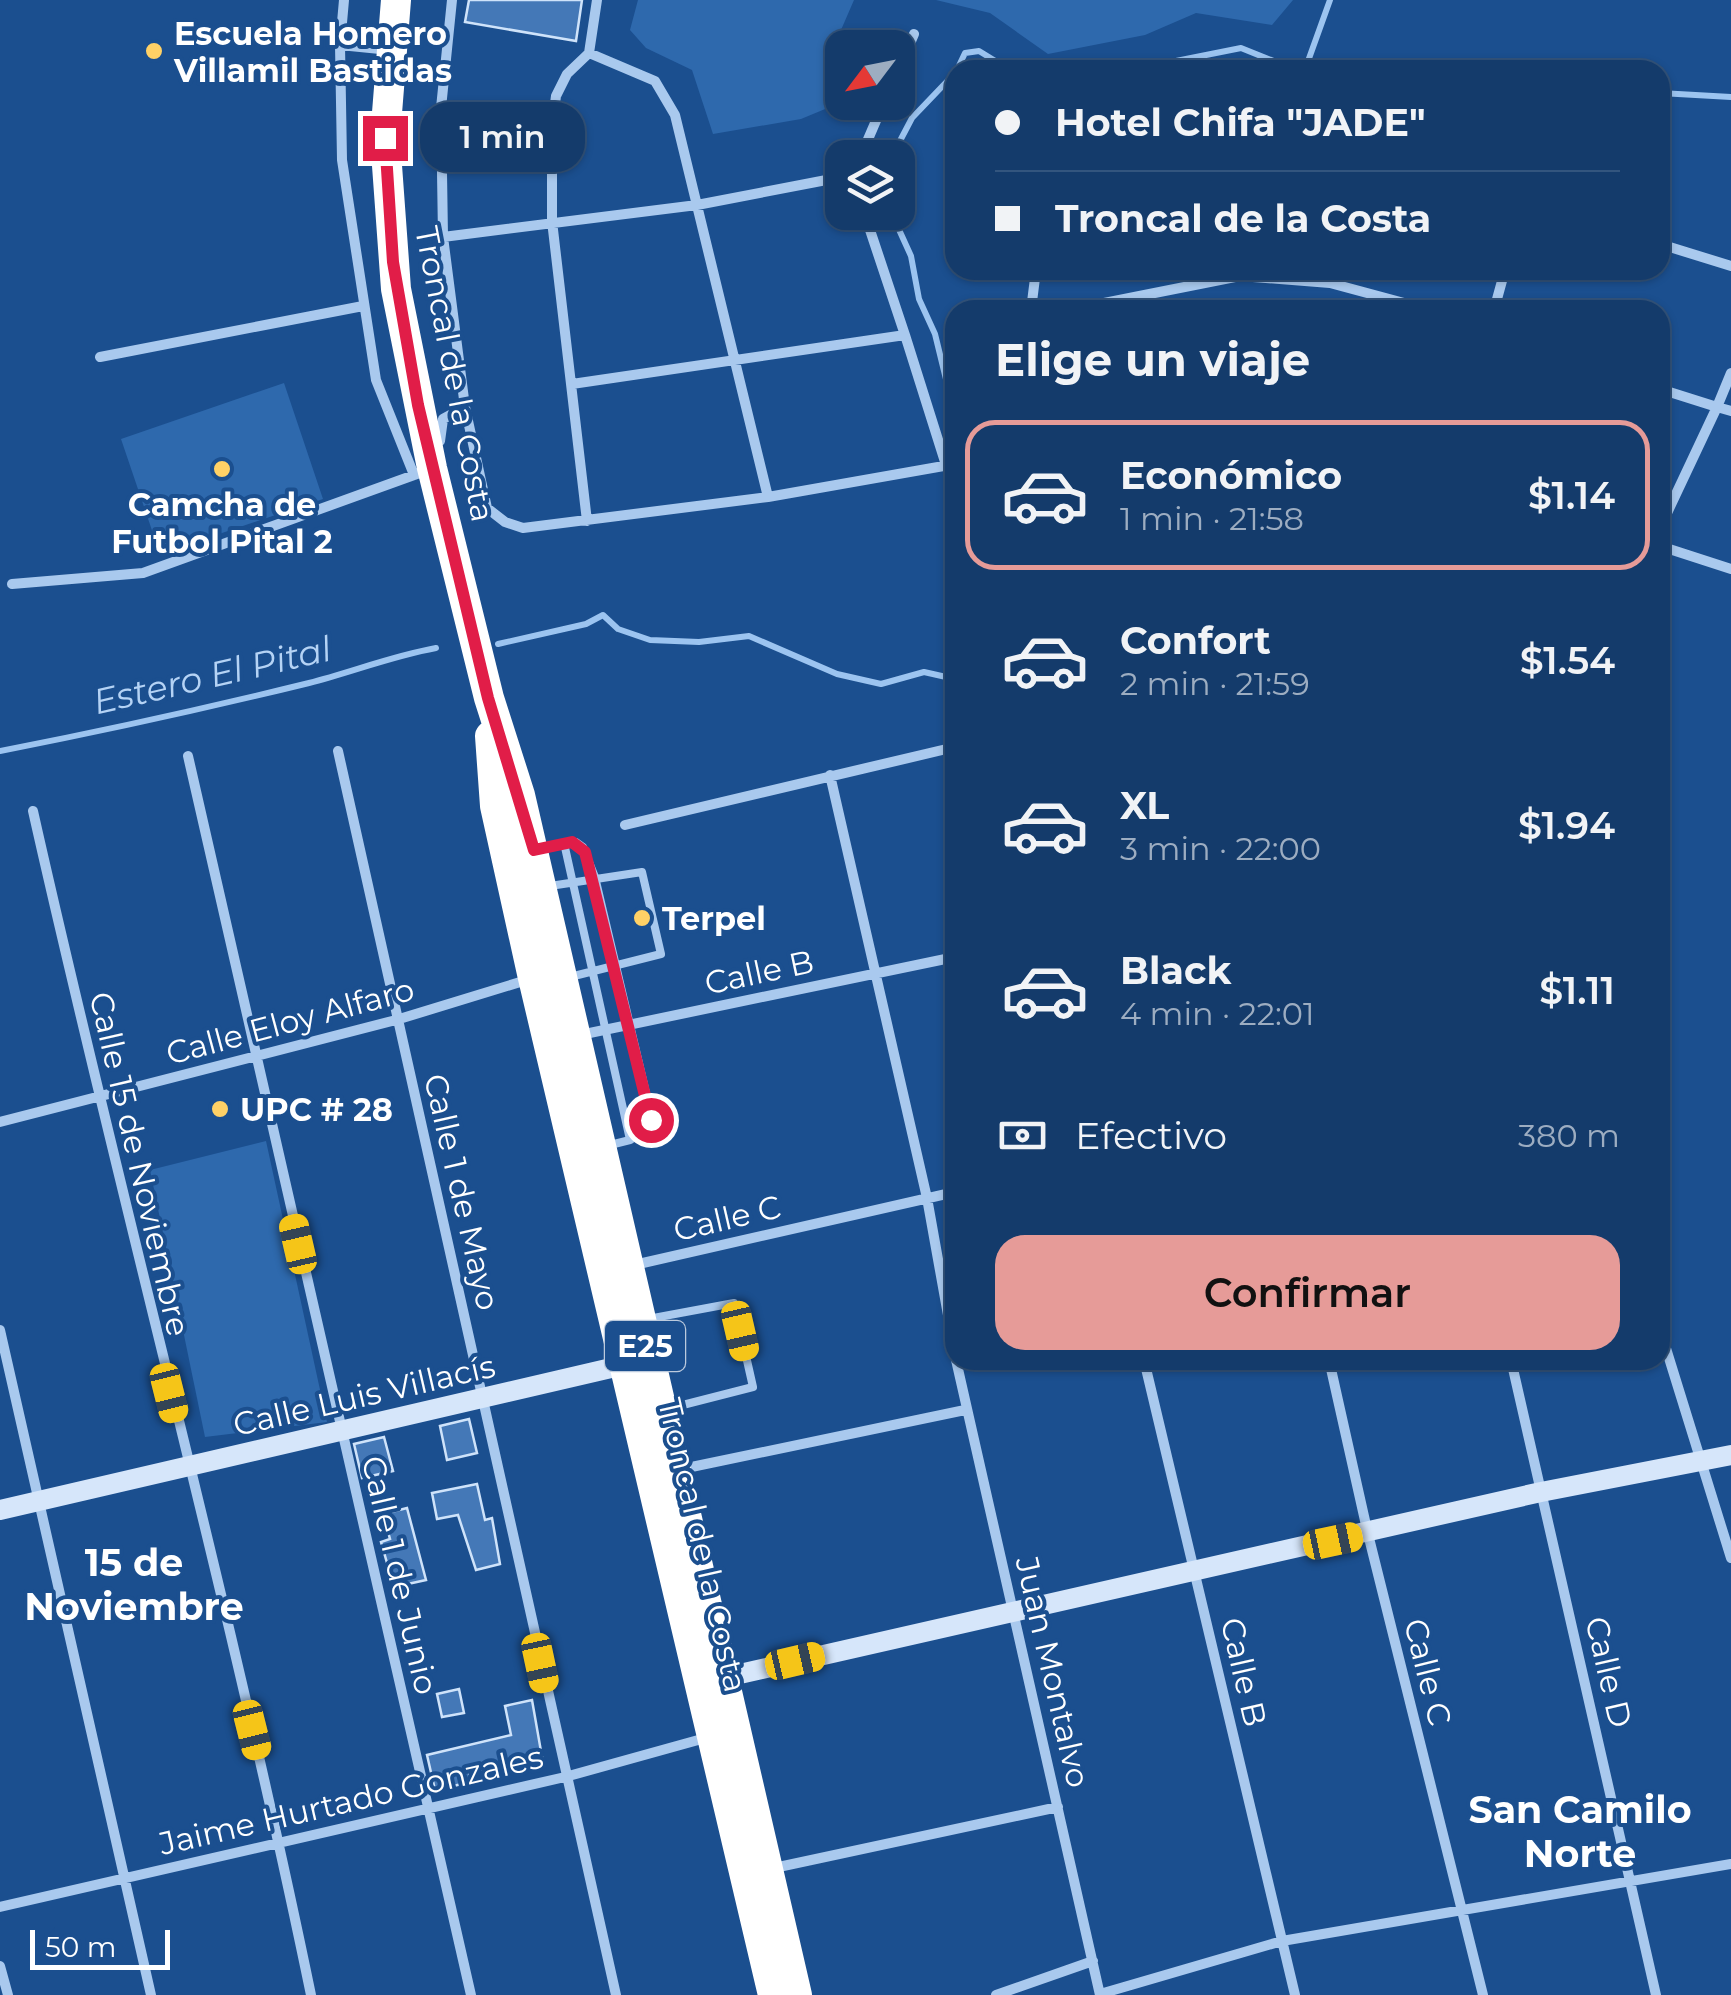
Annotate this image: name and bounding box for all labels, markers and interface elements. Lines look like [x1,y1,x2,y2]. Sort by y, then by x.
place label: Escuela Homero Villamil Bastidas [173,14,452,90]
north arrow [825,30,915,120]
map controls [825,30,915,230]
marker: Escuela Homero Villamil Bastidas [143,40,165,62]
text: Hotel Chifa "JADE" [1055,99,1426,146]
callout: 1 min [420,103,585,173]
route end [363,116,408,161]
text: 1 min [460,117,545,156]
button: layers [825,140,915,230]
text: Troncal de la Costa [1055,195,1431,242]
street label: Troncal de la Costa [407,223,503,525]
text: Elige un viaje [995,332,1310,387]
icon: car [1000,450,1090,540]
text: Económico [1120,452,1342,499]
marker: Camcha de Futbol Pital 2 [211,458,233,480]
text: $1.14 [1528,472,1615,519]
place label: Camcha de Futbol Pital 2 [111,485,333,561]
text: 1 min · 21:58 [1120,499,1304,538]
icon: car [1000,615,1090,705]
text: Confort [1120,617,1271,664]
water label: Estero El Pital [89,627,336,723]
text: $1.54 [1520,637,1615,684]
text: 2 min · 21:59 [1120,664,1310,703]
icon: car [1000,780,1090,870]
text: XL [1120,782,1169,829]
text: $1.94 [1518,802,1615,849]
text: 3 min · 22:00 [1120,829,1321,868]
place label: Terpel [662,899,766,938]
marker: Terpel [631,907,653,929]
street label: Calle B [701,941,817,1003]
icon: car [1000,945,1090,1035]
text: Black [1120,947,1231,994]
text: $1.11 [1539,967,1615,1014]
street label: Calle Eloy Alfaro [162,969,418,1073]
street label: Calle 15 de Noviembre [81,988,199,1340]
text: 4 min · 22:01 [1120,994,1314,1033]
street label: Calle 1 de Mayo [416,1070,508,1314]
place label: UPC # 28 [240,1090,393,1129]
marker: UPC # 28 [209,1098,231,1120]
route start [629,1098,674,1143]
icon: cash [995,1108,1050,1163]
text: Efectivo [1075,1112,1227,1159]
text: 380 m [1518,1116,1620,1155]
street label: Calle C [670,1187,784,1249]
car [277,1211,319,1277]
button: Confirmar [995,1235,1620,1350]
car [719,1298,761,1364]
road number: E25 [605,1321,685,1371]
street label: Calle Luis Villacís [229,1346,499,1444]
car [147,1360,191,1426]
street label: Troncal de la Costa [650,1394,756,1696]
street label: Calle 1 de Junio [354,1452,446,1698]
car [1301,1520,1365,1562]
district label: 15 de Noviembre [24,1539,244,1630]
street label: Juan Montalvo [1007,1552,1098,1791]
street label: Calle D [1577,1613,1641,1731]
street label: Calle B [1213,1614,1275,1730]
street label: Calle C [1396,1614,1460,1730]
car [519,1631,561,1695]
car [762,1640,828,1682]
car [230,1697,274,1763]
street label: Jaime Hurtado Gonzales [154,1737,547,1863]
district label: San Camilo Norte [1468,1786,1692,1877]
scale bar [30,1925,170,1970]
text: 50 m [45,1930,116,1964]

